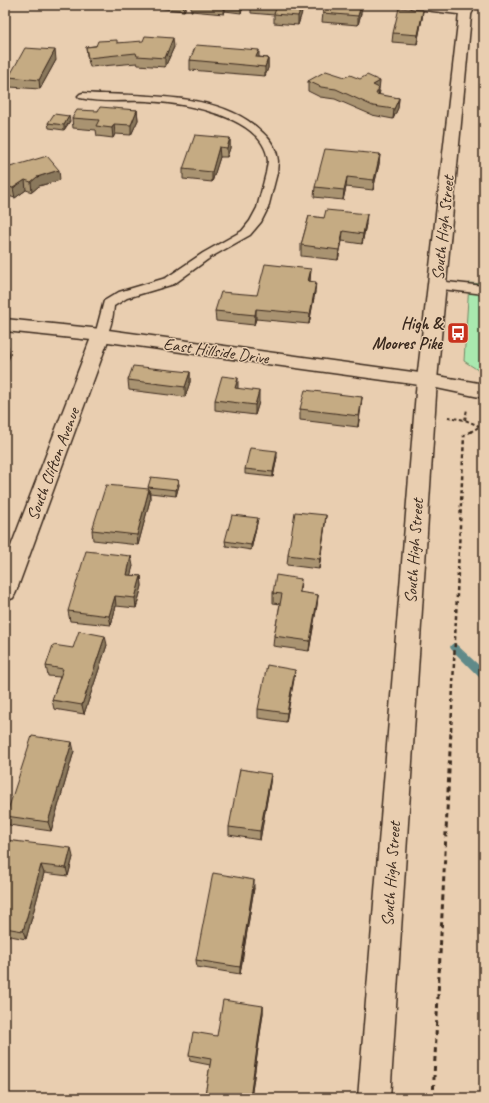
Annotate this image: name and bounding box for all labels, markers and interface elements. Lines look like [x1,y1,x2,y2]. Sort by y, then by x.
street label: South High Street [427,172,459,281]
place label: High & Moores Pike [372,313,444,354]
bus stop icon: High & Moores Pike [445,320,471,346]
street label: East Hillside Drive [162,333,272,369]
street label: South Clifton Avenue [22,403,85,523]
street label: South High Street [400,496,428,604]
street label: South High Street [377,819,405,927]

